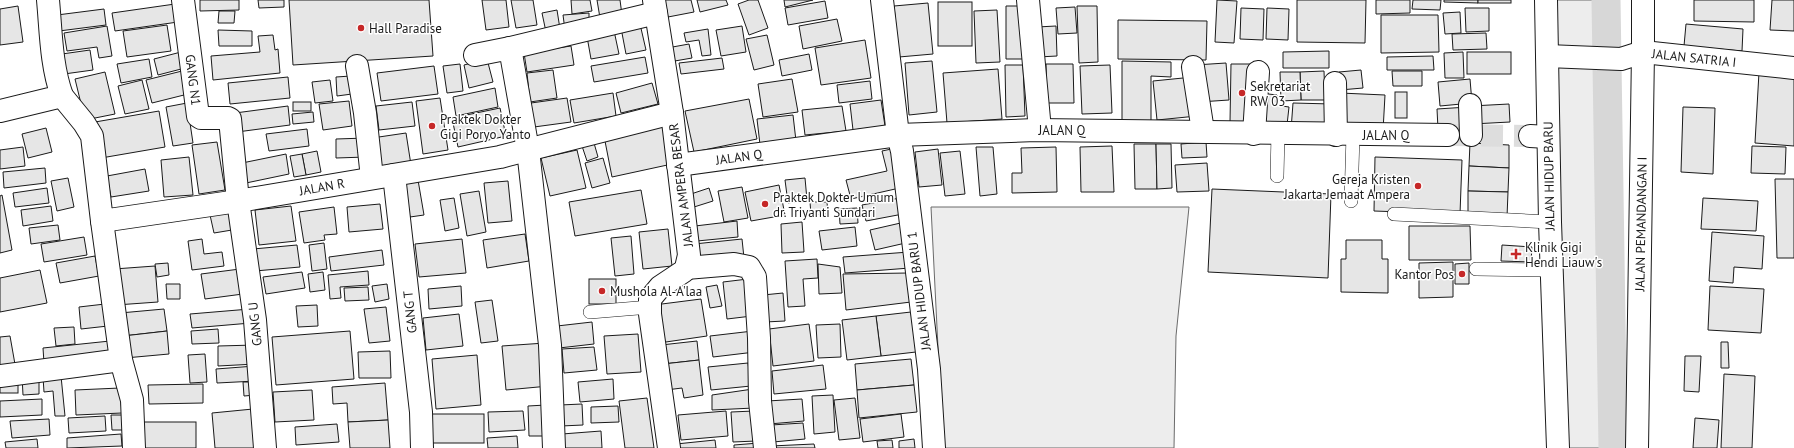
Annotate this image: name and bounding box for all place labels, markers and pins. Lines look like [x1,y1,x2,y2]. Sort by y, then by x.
place label: Hall Paradise [369,20,442,37]
marker: Hall Paradise [356,23,366,33]
place label: Sekretariat RW 03 [1250,78,1311,110]
marker: Sekretariat RW 03 [1237,88,1247,98]
place label: Praktek Dokter Gigi Poryo Yanto [440,111,531,143]
marker: Praktek Dokter Gigi Poryo Yanto [427,121,437,131]
place label: Gereja Kristen Jakarta Jemaat Ampera [1283,171,1410,203]
marker: Gereja Kristen Jakarta Jemaat Ampera [1413,181,1423,191]
place label: Praktek Dokter Umum dr. Triyanti Sundari [773,189,894,221]
marker: Praktek Dokter Umum dr. Triyanti Sundari [760,199,770,209]
place label: Klinik Gigi Hendi Liauw's [1525,239,1602,271]
marker: Klinik Gigi Hendi Liauw's [1510,248,1522,260]
place label: Kantor Pos [1395,266,1454,283]
marker: Kantor Pos [1457,269,1467,279]
place label: Mushola Al-A'laa [610,283,702,300]
marker: Mushola Al-A'laa [597,286,607,296]

